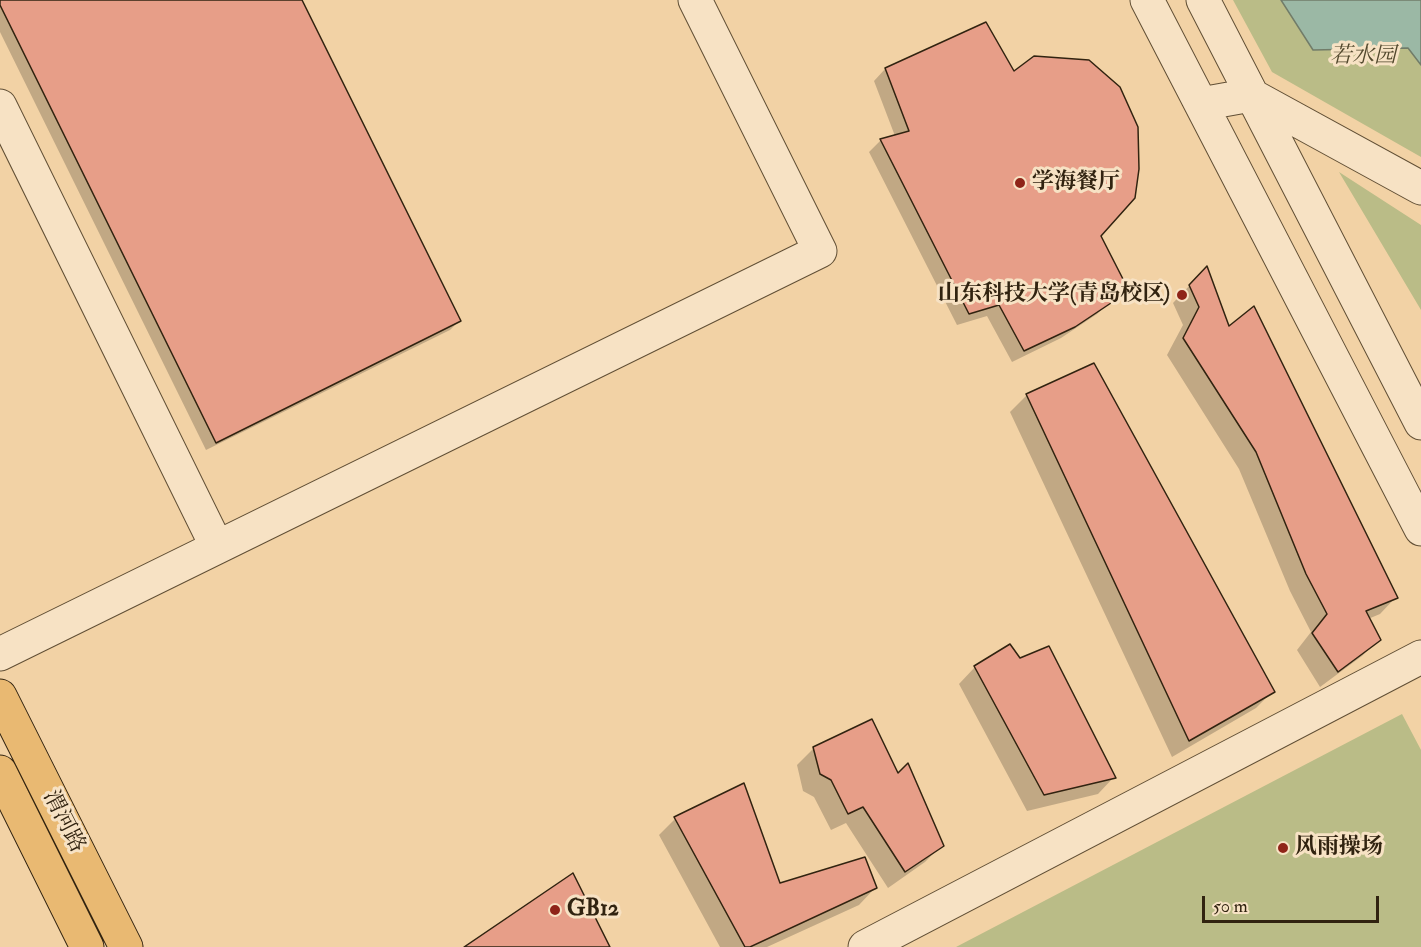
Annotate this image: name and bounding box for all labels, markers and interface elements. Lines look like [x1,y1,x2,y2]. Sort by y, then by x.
park label: 若水园 [1330,44,1396,70]
place label: 学海餐厅 [1032,170,1120,196]
marker: 学海餐厅 [1013,176,1027,190]
place label: 山东科技大学(青岛校区) [938,282,1170,308]
marker: 山东科技大学(青岛校区) [1175,288,1189,302]
street label: 渭河路 [36,787,90,857]
place label: 风雨操场 [1295,835,1383,861]
marker: 风雨操场 [1276,841,1290,855]
scale bar [1205,884,1382,922]
text: 50 m [1213,895,1248,918]
place label: GB12 [567,897,619,923]
marker: GB12 [548,903,562,917]

